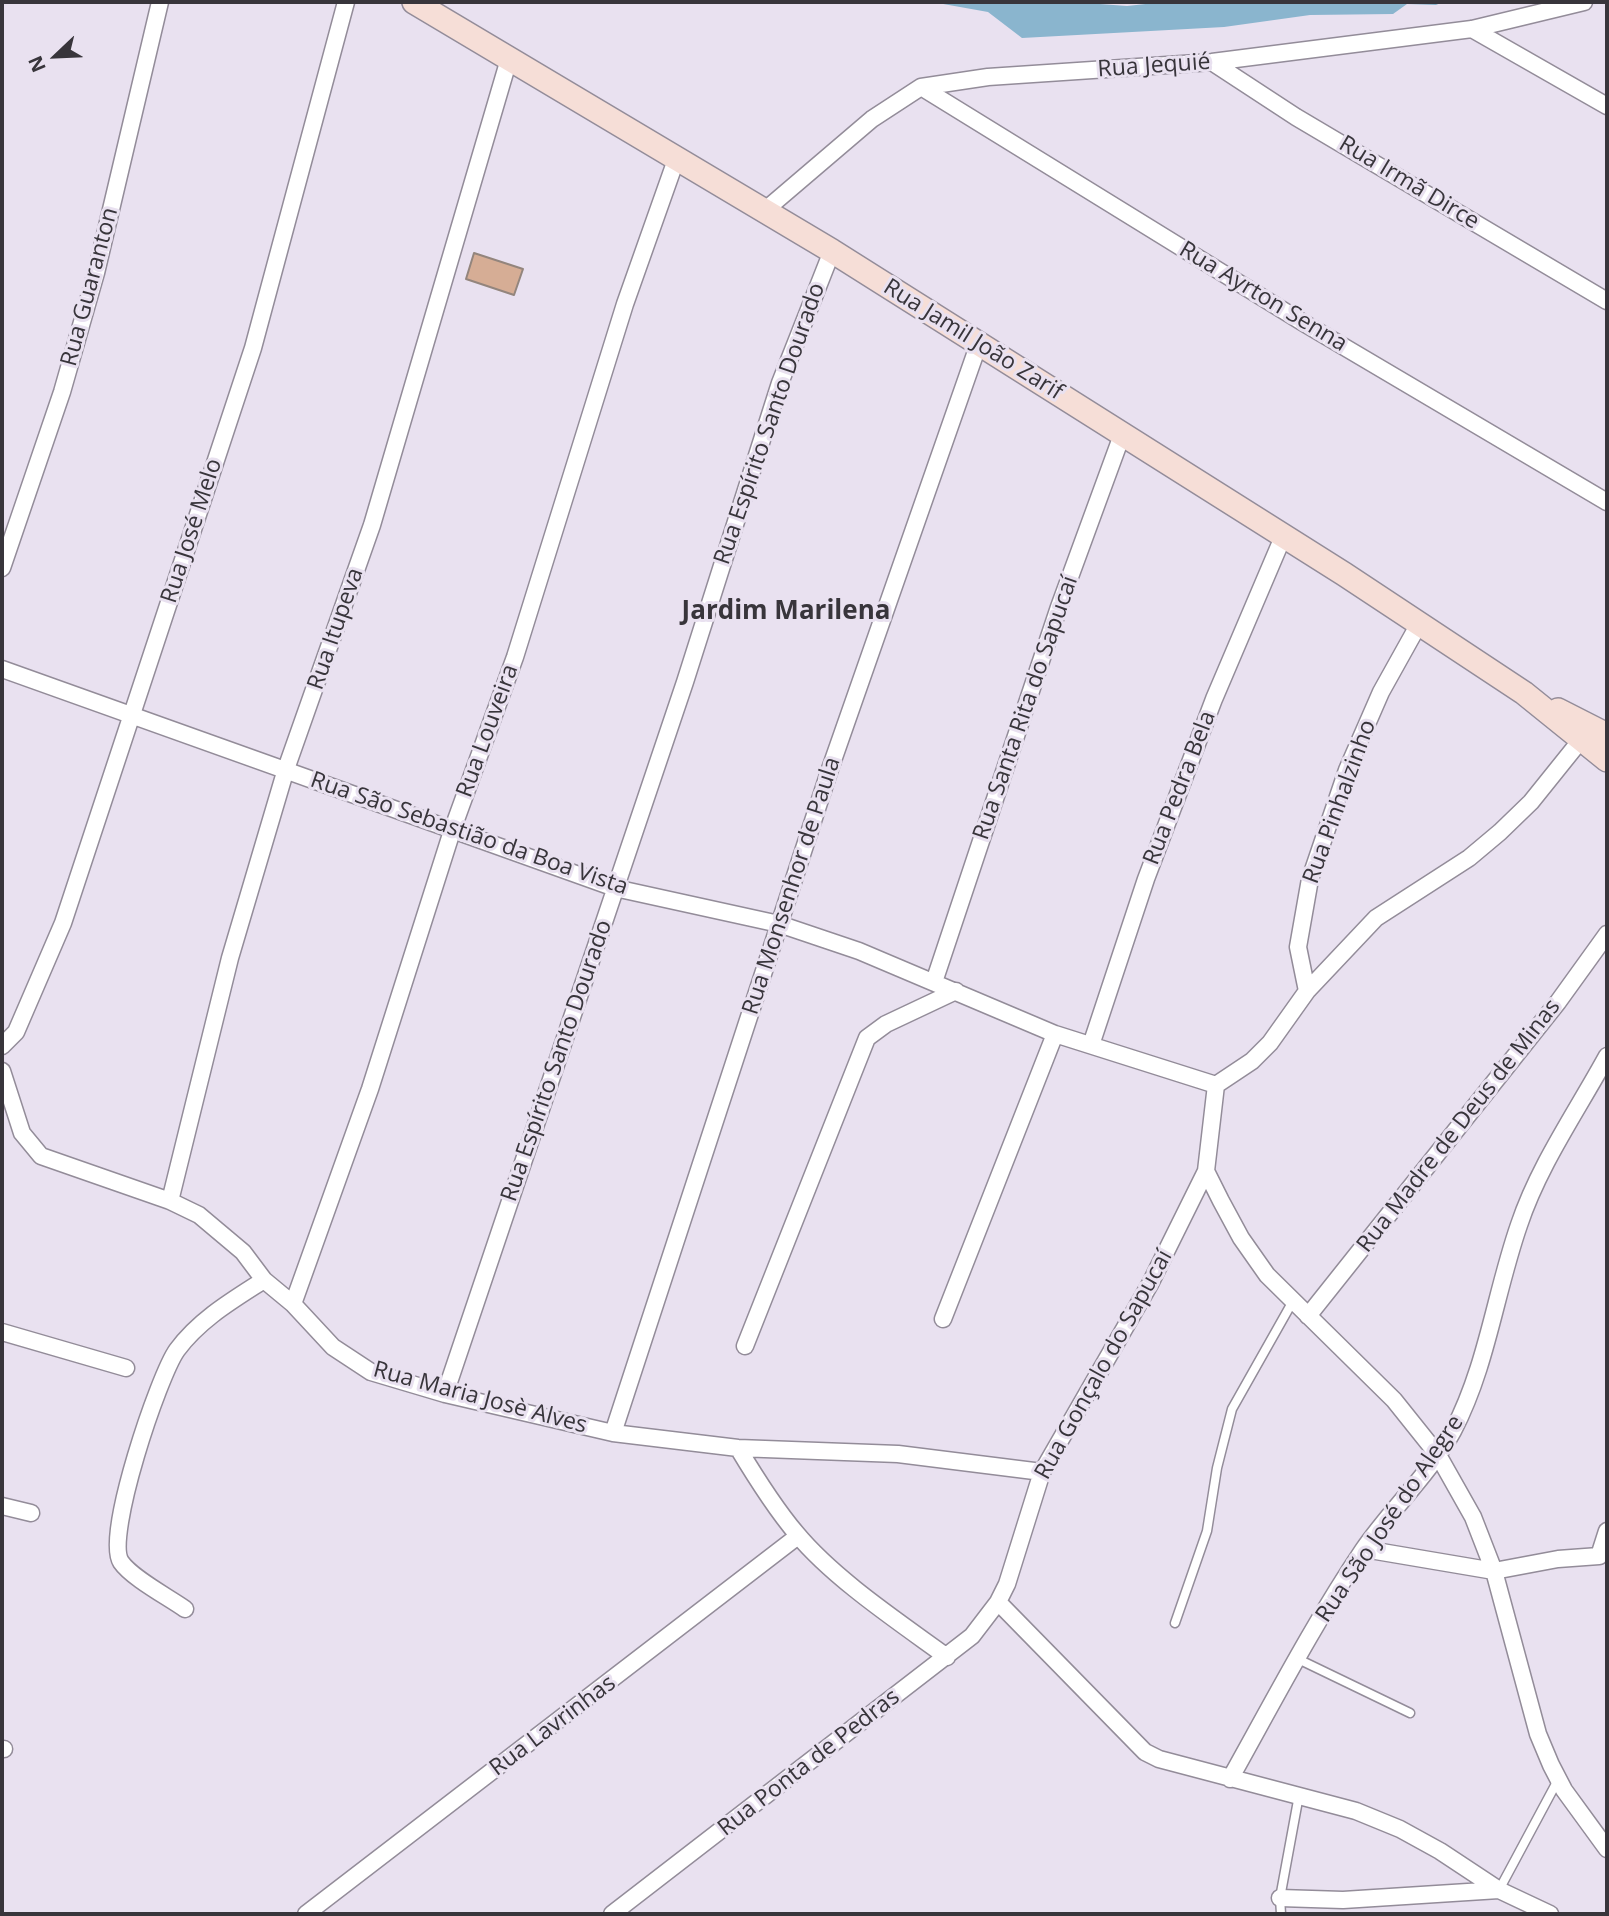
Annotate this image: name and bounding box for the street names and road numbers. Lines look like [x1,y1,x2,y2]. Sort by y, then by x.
street label: Rua Jequié [1097,48,1211,84]
street label: Rua Irmã Dirce [1334,130,1484,236]
street label: Rua Guaranton [56,205,124,369]
street label: Rua Ayrton Senna [1174,236,1352,358]
street label: Rua Jamil João Zarif [878,274,1068,406]
street label: Rua Espírito Santo Dourado [709,280,831,568]
street label: Rua José Melo [156,455,228,607]
street label: Rua Itupeva [302,564,370,694]
street label: Rua Santa Rita do Sapucaí [968,572,1084,844]
street label: Rua Louveira [451,661,525,801]
street label: Rua Pedra Bela [1138,707,1222,869]
street label: Rua Pinhalzinho [1298,716,1382,888]
street label: Rua Monsenhor de Paula [737,754,847,1018]
street label: Rua São Sebastião da Boa Vista [307,767,631,901]
street label: Rua Espírito Santo Dourado [496,917,618,1205]
street label: Rua Madre de Deus de Minas [1352,994,1566,1258]
street label: Rua Gonçalo do Sapucaí [1029,1245,1179,1485]
street label: Rua Maria Josè Alves [370,1356,590,1440]
street label: Rua São José do Alegre [1310,1410,1470,1628]
street label: Rua Lavrinhas [485,1670,621,1782]
street label: Rua Ponta de Pedras [713,1684,905,1842]

